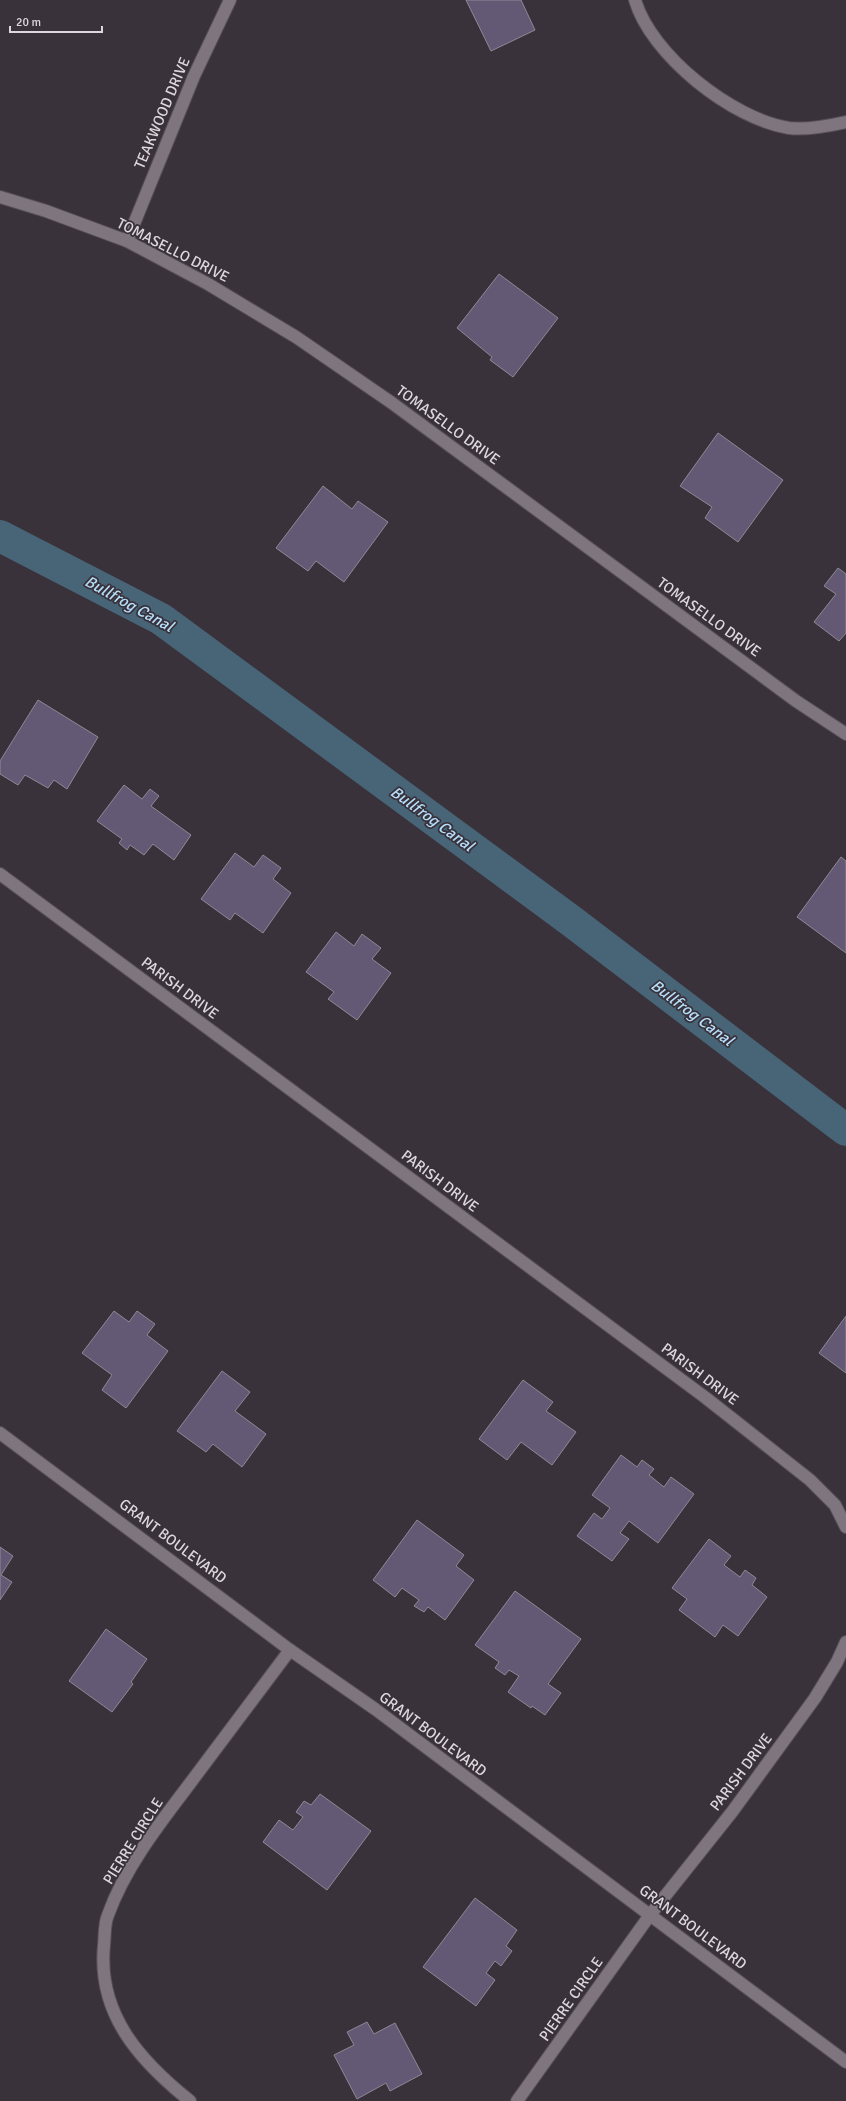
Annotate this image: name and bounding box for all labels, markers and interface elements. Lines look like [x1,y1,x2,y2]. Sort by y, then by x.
scale bar [10,8,102,34]
text: 20 m [16,15,41,30]
street label: TEAKWOOD DRIVE [130,54,194,172]
street label: TOMASELLO DRIVE [114,214,232,286]
street label: TOMASELLO DRIVE [393,381,503,469]
water label: Bullfrog Canal [81,571,178,637]
street label: TOMASELLO DRIVE [654,573,764,661]
water label: Bullfrog Canal [386,782,479,857]
street label: PARISH DRIVE [138,953,222,1023]
water label: Bullfrog Canal [647,975,738,1051]
street label: PARISH DRIVE [398,1146,482,1216]
street label: PARISH DRIVE [658,1339,742,1409]
street label: GRANT BOULEVARD [116,1495,230,1587]
street label: GRANT BOULEVARD [376,1688,490,1780]
street label: PARISH DRIVE [706,1730,776,1814]
street label: PIERRE CIRCLE [99,1794,167,1888]
street label: GRANT BOULEVARD [636,1881,750,1973]
street label: PIERRE CIRCLE [535,1953,607,2045]

